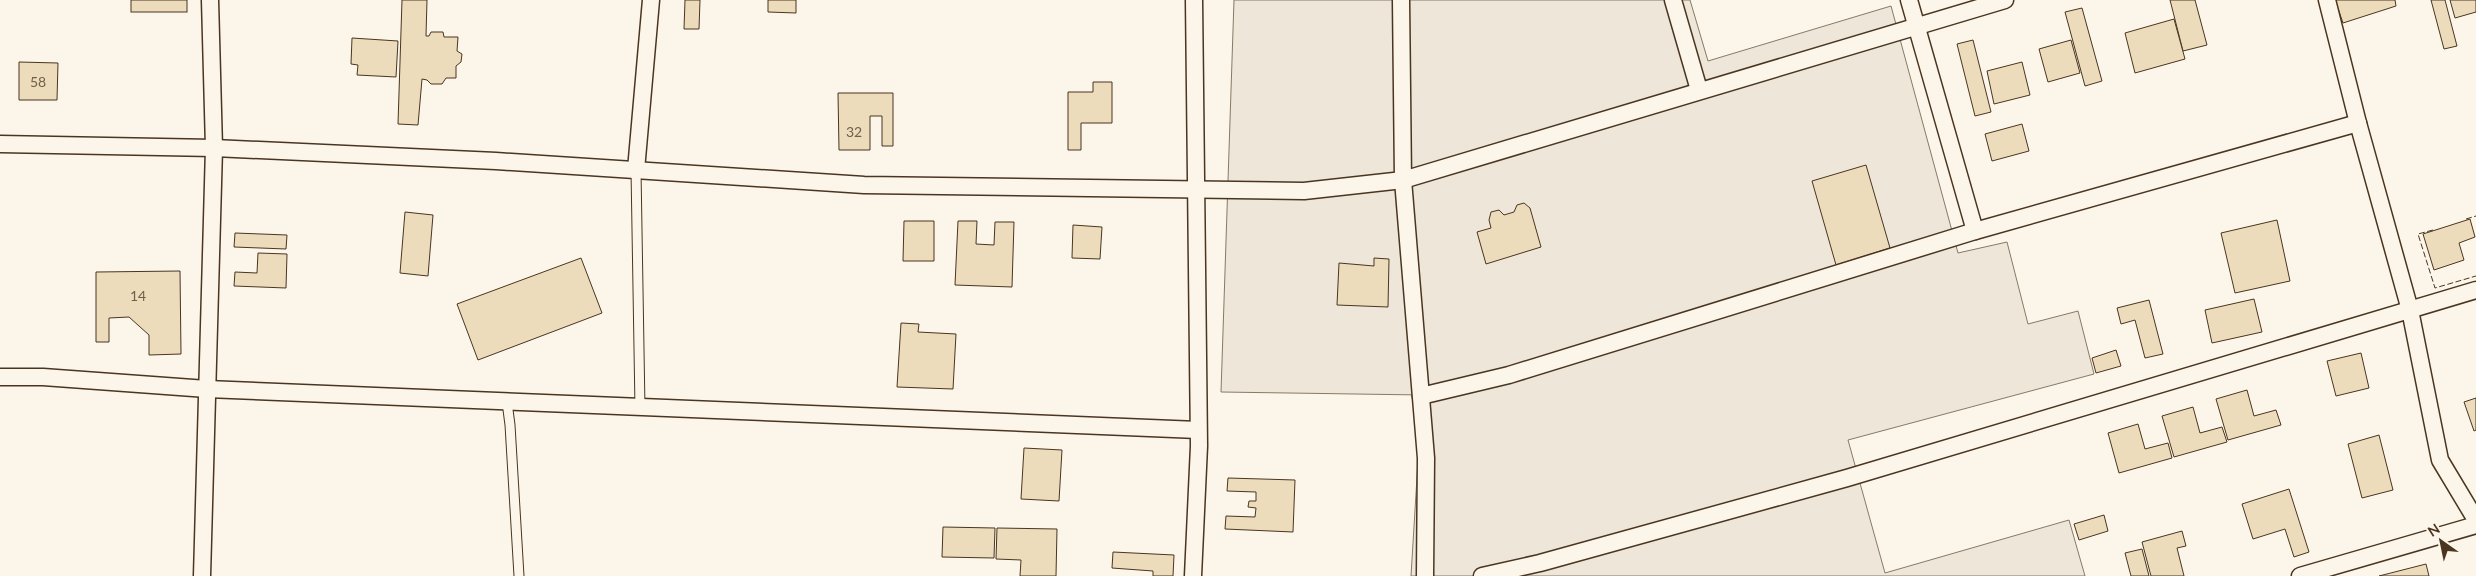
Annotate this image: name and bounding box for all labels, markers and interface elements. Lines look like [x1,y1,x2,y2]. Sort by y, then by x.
house number: 58 [30,73,46,90]
house number: 32 [846,123,862,140]
house number: 14 [130,287,146,304]
north arrow [2416,516,2466,566]
text: N [2424,520,2443,540]

